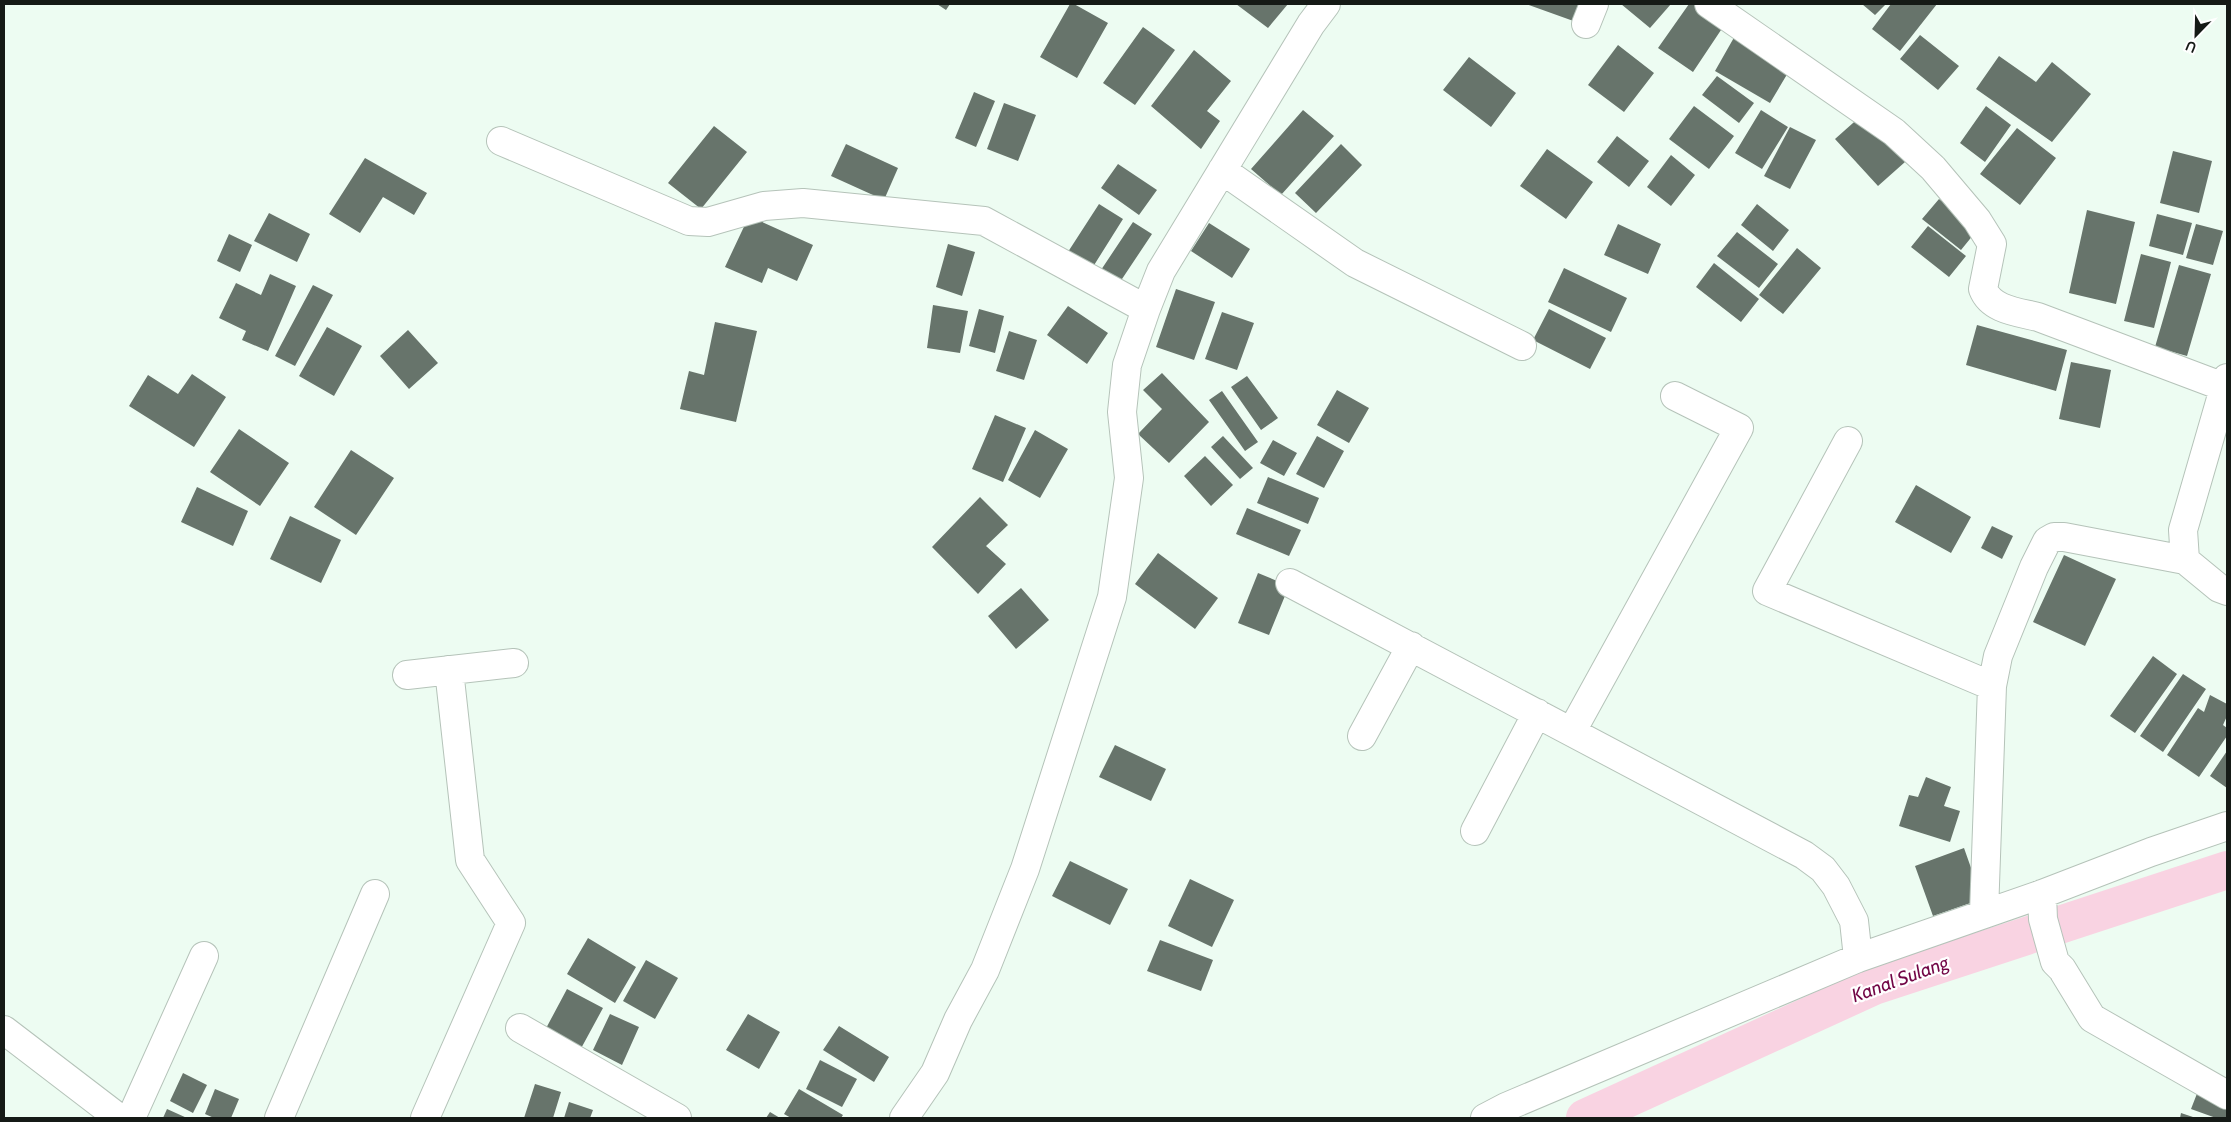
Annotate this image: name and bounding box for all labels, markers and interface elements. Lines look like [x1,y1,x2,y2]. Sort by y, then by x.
north arrow [2171,10,2221,60]
text: U [2183,37,2199,57]
water label: Kanal Sulang [1848,950,1953,1007]

